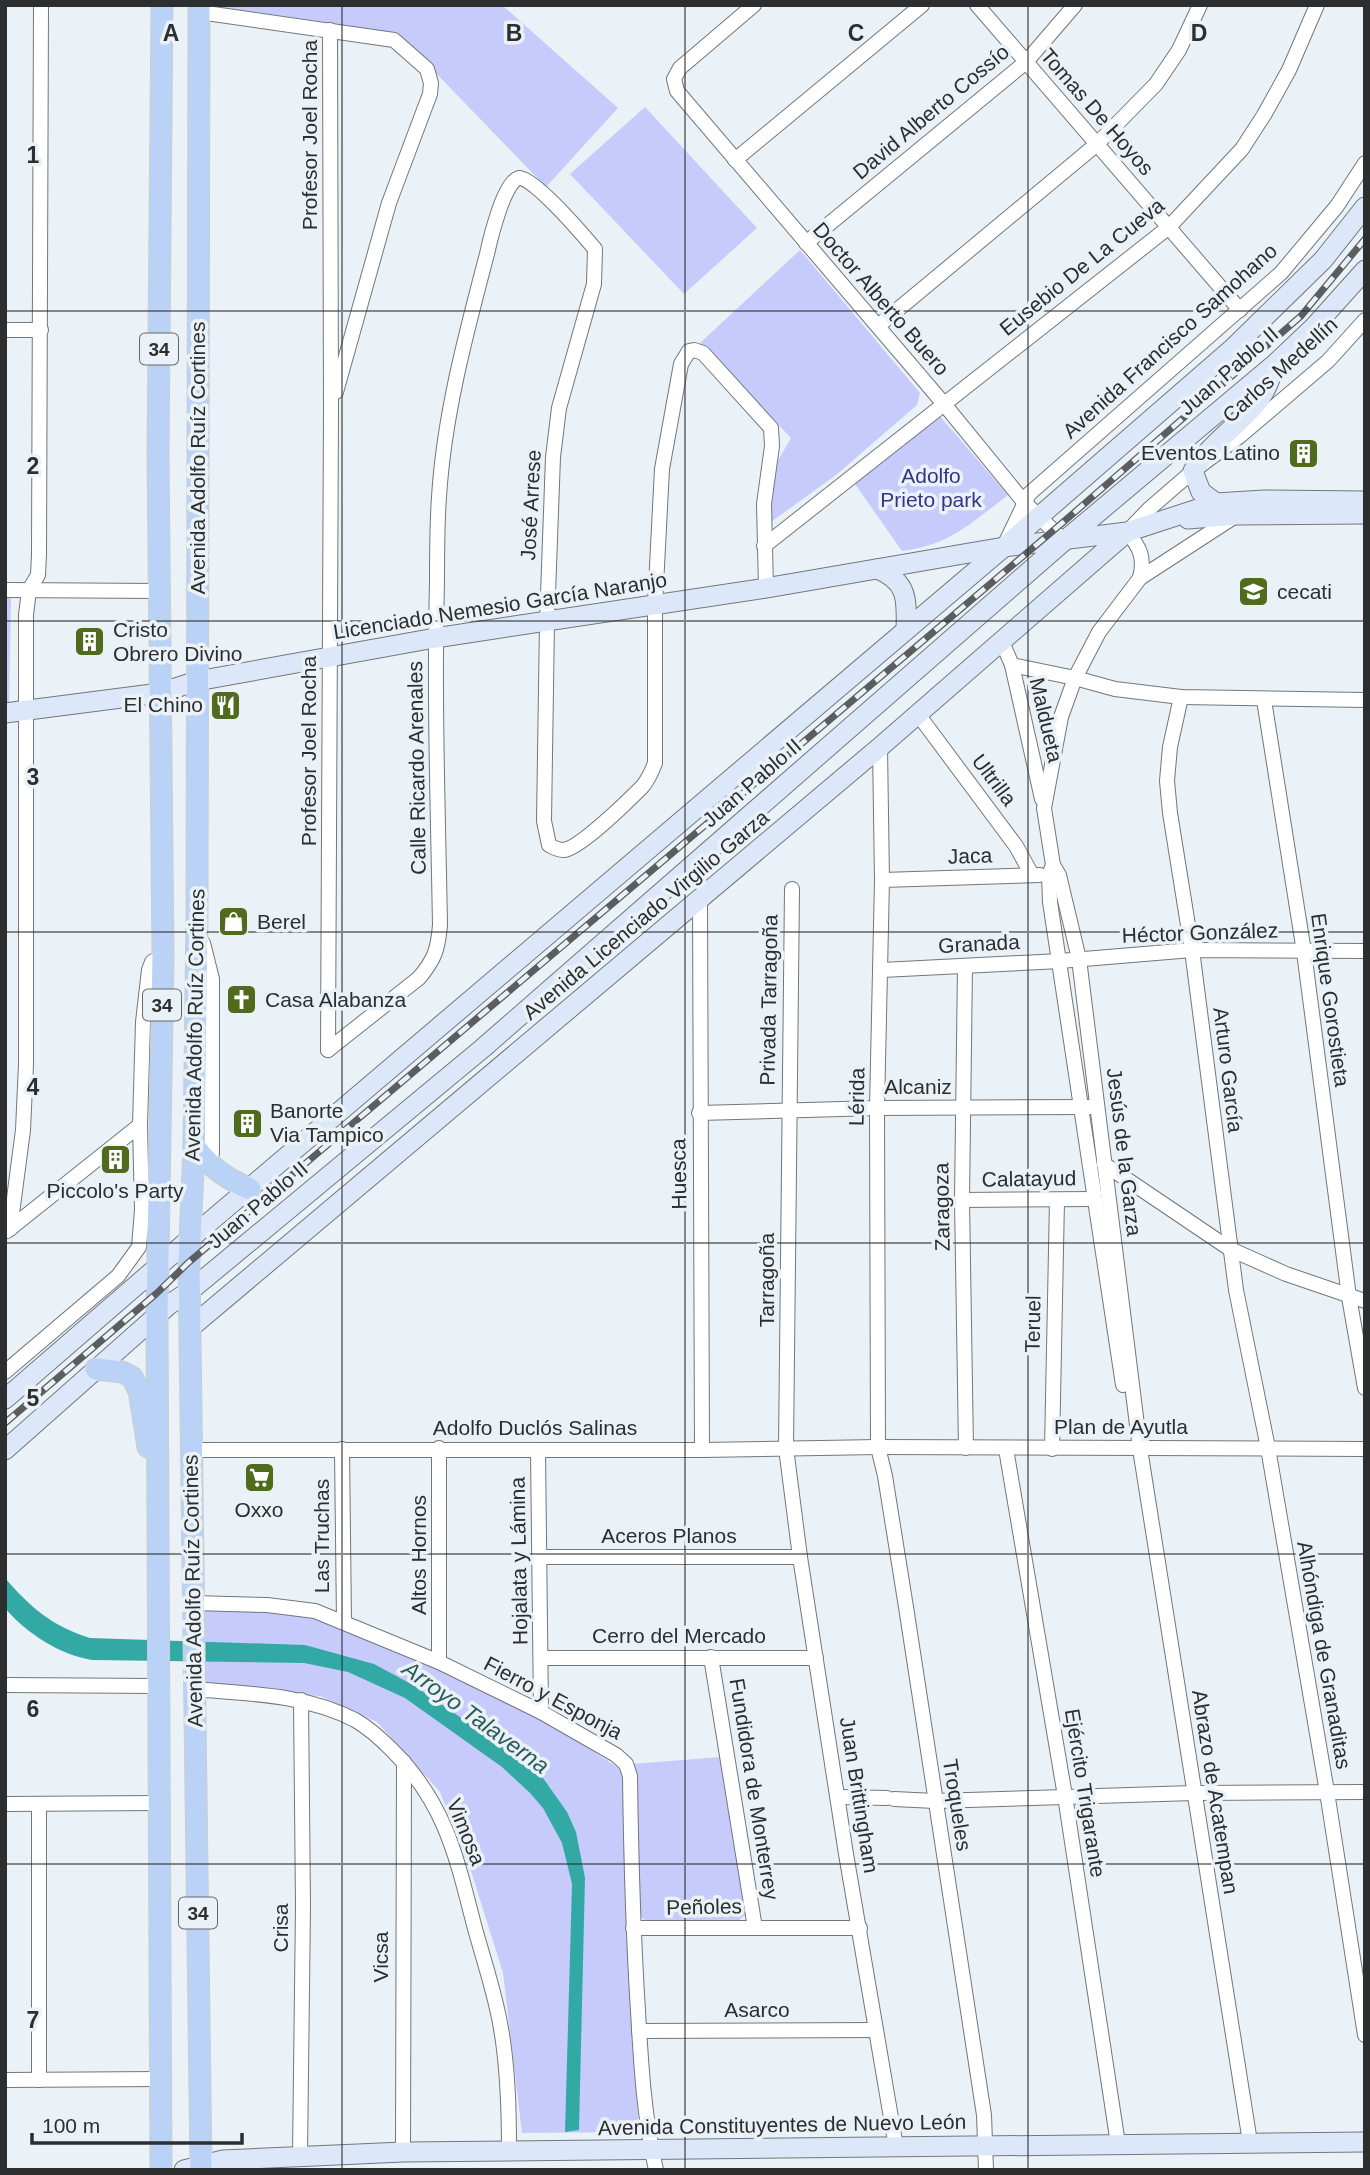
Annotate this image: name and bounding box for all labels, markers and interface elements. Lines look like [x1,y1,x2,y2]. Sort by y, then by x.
text: A [163,20,179,46]
text: B [506,20,522,46]
text: C [848,20,864,46]
text: D [1191,20,1207,46]
street label: Profesor Joel Rocha [298,40,321,230]
street label: David Alberto Cossío [848,40,1013,183]
street label: Tomas De Hoyos [1036,44,1159,180]
text: 1 [27,142,40,168]
street label: Eusebio De La Cueva [995,193,1169,340]
street label: Doctor Alberto Buero [809,218,954,380]
street label: Avenida Francisco Samohano [1058,238,1281,443]
street label: Carlos Medellín [1218,312,1342,427]
street label: Avenida Adolfo Ruíz Cortines [186,322,209,594]
street label: Juan Pablo II [1175,322,1282,420]
road number: 34 [140,334,178,364]
building icon: Eventos Latino [1286,436,1320,470]
place label: Eventos Latino [1141,441,1280,464]
street label: José Arrese [516,449,545,561]
text: 2 [27,453,39,479]
park label: Adolfo Prieto park [880,464,982,511]
street label: Licenciado Nemesio García Naranjo [332,568,668,643]
school or university icon: cecati [1237,575,1271,609]
place label: cecati [1277,580,1332,603]
place label: Cristo Obrero Divino [113,618,243,665]
building icon: Cristo Obrero Divino [73,625,107,659]
street label: Profesor Joel Rocha [297,656,320,846]
street label: Calle Ricardo Arenales [403,661,430,875]
street label: Maldueta [1026,675,1067,765]
restaurant icon: El Chino [209,688,243,722]
place label: El Chino [124,693,203,716]
street label: Juan Pablo II [698,734,805,832]
street label: Ultrilla [968,749,1021,810]
text: 3 [27,764,39,790]
street label: Avenida Licenciado Virgilio Garza [518,805,773,1024]
street label: Jaca [947,843,993,868]
street label: Avenida Adolfo Ruíz Cortines [181,888,208,1162]
shop icon: Berel [217,905,251,939]
place label: Berel [257,910,306,933]
street label: Enrique Gorostieta [1307,912,1354,1089]
street label: Privada Tarragoña [756,914,781,1086]
street label: Héctor González [1121,918,1279,947]
street label: Granada [938,930,1021,957]
church icon: Casa Alabanza [225,983,259,1017]
place label: Casa Alabanza [265,988,407,1011]
road number: 34 [143,990,181,1021]
street label: Arturo García [1209,1006,1248,1134]
street label: Lérida [844,1067,869,1126]
street label: Jesús de la Garza [1103,1067,1146,1238]
text: 4 [27,1074,40,1100]
street label: Alcaniz [884,1075,952,1098]
place label: Banorte Via Tampico [270,1099,384,1146]
building icon: Banorte Via Tampico [230,1106,264,1140]
street label: Huesca [666,1138,691,1210]
building icon: Piccolo's Party [98,1142,132,1176]
street label: Juan Pablo II [203,1156,312,1253]
street label: Zaragoza [929,1162,954,1252]
street label: Calatayud [982,1166,1076,1191]
place label: Piccolo's Party [46,1179,184,1202]
street label: Tarragoña [755,1232,778,1327]
street label: Teruel [1021,1295,1044,1353]
text: 5 [27,1385,40,1411]
street label: Plan de Ayutla [1054,1415,1188,1438]
street label: Adolfo Duclós Salinas [433,1416,637,1439]
street label: Avenida Adolfo Ruíz Cortines [179,1454,206,1728]
supermarket icon: Oxxo [242,1461,276,1495]
street label: Hojalata y Lámina [506,1476,531,1645]
street label: Las Truchas [310,1479,333,1593]
street label: Altos Hornos [407,1495,430,1615]
place label: Oxxo [234,1498,284,1521]
street label: Aceros Planos [601,1524,737,1547]
street label: Alhóndiga de Granaditas [1293,1539,1356,1771]
street label: Cerro del Mercado [592,1624,766,1647]
street label: Fierro y Esponja [480,1652,626,1744]
water label: Arroyo Talaverna [396,1654,554,1779]
street label: Fundidora de Monterrey [726,1676,783,1902]
street label: Abrazo de Acatempan [1188,1688,1243,1896]
text: 6 [27,1696,39,1722]
street label: Ejército Trigarante [1061,1707,1110,1879]
street label: Juan Brittingham [836,1715,883,1875]
street label: Troqueles [939,1757,976,1852]
street label: Vimosa [443,1795,490,1869]
street label: Peñoles [666,1894,742,1919]
road number: 34 [179,1898,217,1928]
street label: Crisa [269,1903,292,1953]
street label: Vicsa [369,1931,392,1982]
street label: Asarco [724,1998,790,2021]
text: 7 [27,2007,39,2033]
scale bar [32,2102,242,2146]
street label: Avenida Constituyentes de Nuevo León [598,2110,966,2139]
text: 100 m [42,2114,100,2137]

